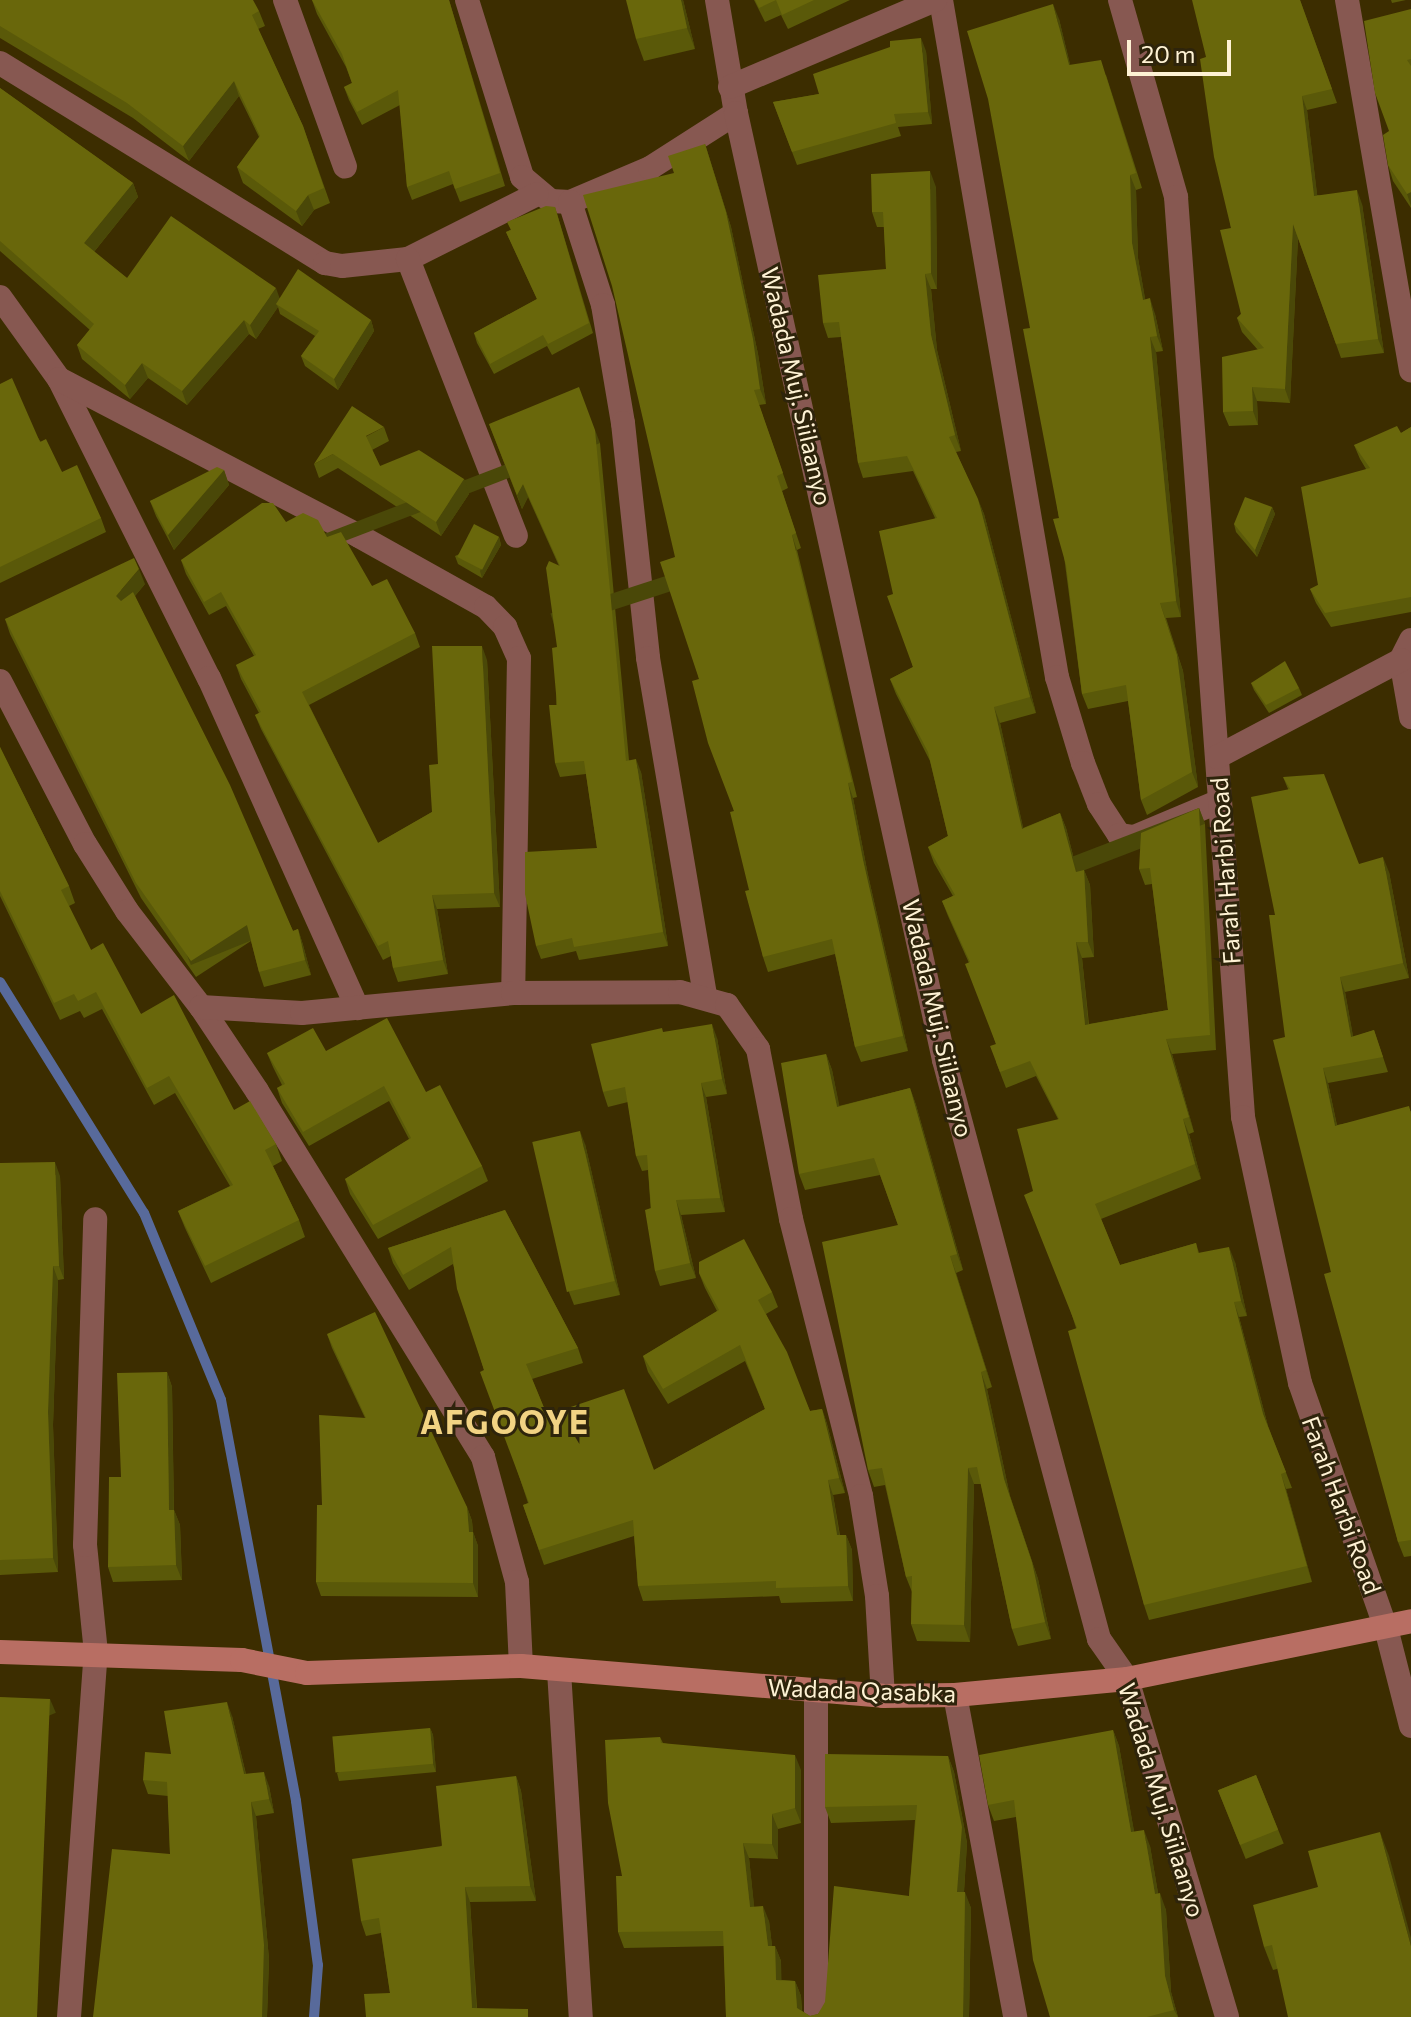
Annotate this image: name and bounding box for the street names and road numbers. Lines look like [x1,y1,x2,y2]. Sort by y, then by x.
street label: Wadada Muj. Siilaanyo [756,264,838,508]
street label: Farah Harbi Road [1204,777,1246,965]
street label: Wadada Muj. Siilaanyo [897,896,979,1140]
street label: Farah Harbi Road [1296,1412,1388,1598]
street label: Wadada Qasabka [767,1672,957,1708]
street label: Wadada Muj. Siilaanyo [1113,1679,1211,1921]

